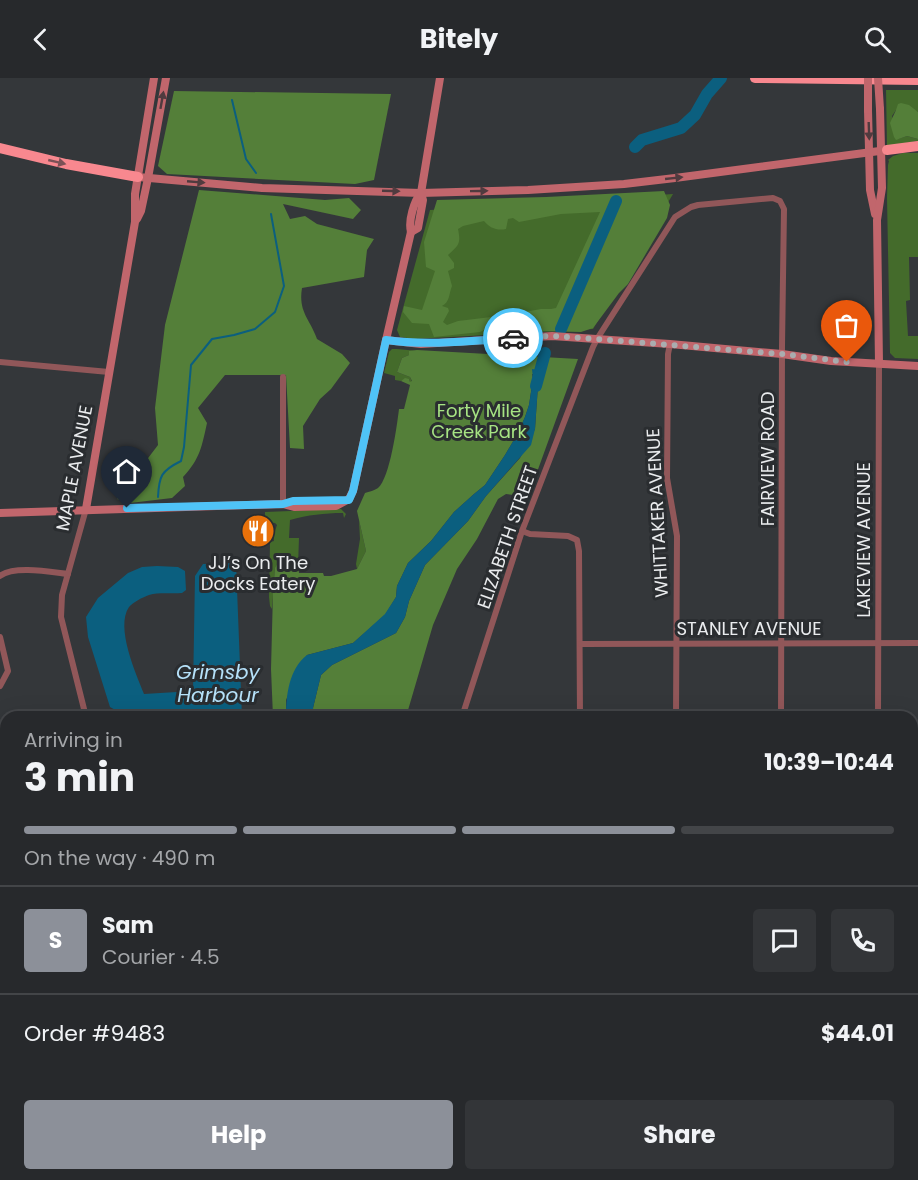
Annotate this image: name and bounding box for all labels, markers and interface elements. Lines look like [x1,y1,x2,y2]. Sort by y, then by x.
text: Bitely [420,20,498,57]
icon: back [24,23,57,56]
icon: search [861,23,894,56]
one-way arrow [157,90,166,109]
one-way arrow [864,122,873,141]
one-way arrow [48,157,66,167]
one-way arrow [664,174,683,183]
one-way arrow [187,177,206,187]
one-way arrow [382,187,401,196]
one-way arrow [470,187,489,196]
pin [821,300,872,362]
courier [483,308,543,368]
icon: bag [830,309,863,342]
icon: car [497,322,530,355]
street label: FAIRVIEW ROAD [755,392,780,526]
park label: Forty Mile Creek Park [431,398,528,444]
street label: MAPLE AVENUE [50,403,98,533]
street label: WHITTAKER AVENUE [640,428,674,598]
pin [101,446,152,508]
icon: home [110,455,143,488]
street label: ELIZABETH STREET [471,462,543,612]
street label: LAKEVIEW AVENUE [851,462,876,618]
restaurant icon: JJ’s On The Docks Eatery [240,513,276,549]
place label: JJ’s On The Docks Eatery [201,550,315,596]
street label: STANLEY AVENUE [677,616,822,641]
water label: Grimsby Harbour [176,658,261,709]
text: Arriving in [24,726,123,754]
text: 10:39–10:44 [764,747,894,778]
text: 3 min [24,750,135,805]
text: On the way · 490 m [24,844,215,872]
button: chat [753,909,816,972]
button: phone [831,909,894,972]
text: Sam [102,910,154,941]
text: S [49,925,62,956]
text: Courier · 4.5 [102,943,220,971]
text: Order #9483 [24,1018,165,1049]
text: $44.01 [821,1018,894,1049]
button: Help [24,1100,453,1169]
button: Share [465,1100,894,1169]

